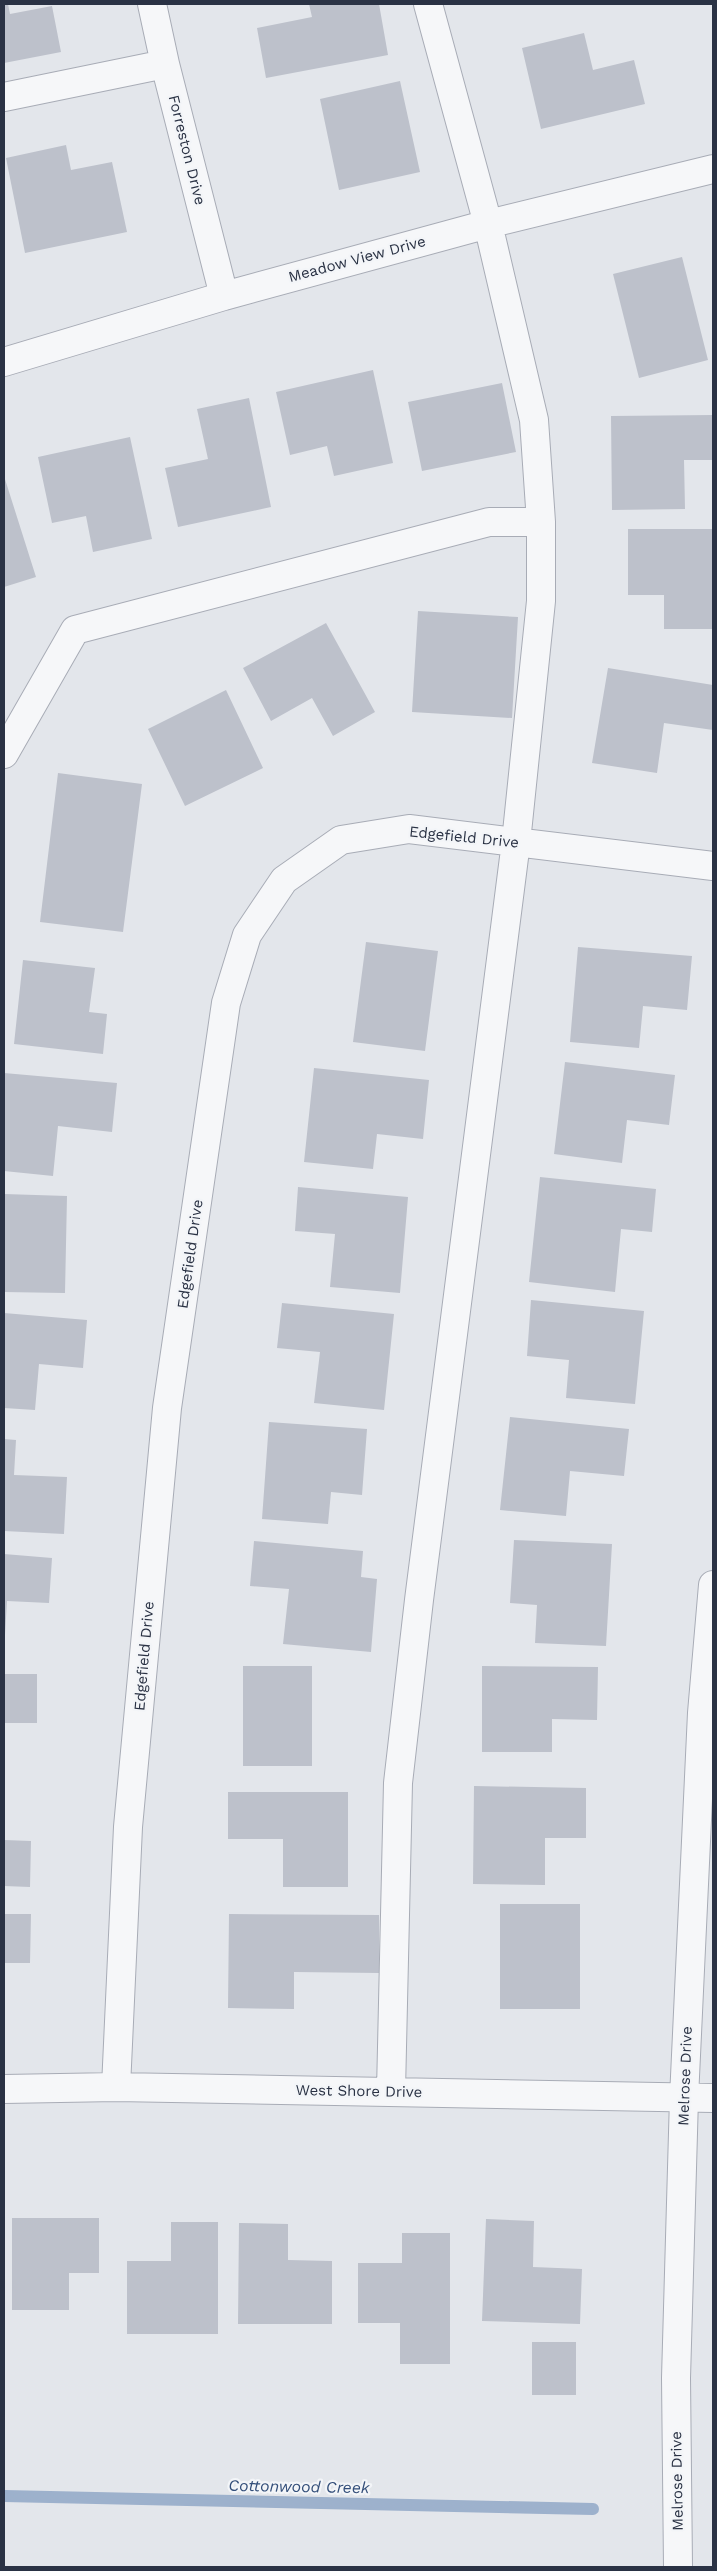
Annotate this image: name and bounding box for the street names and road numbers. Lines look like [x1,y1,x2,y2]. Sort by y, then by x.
street label: Forreston Drive [165,93,209,207]
street label: Meadow View Drive [286,232,428,286]
street label: Edgefield Drive [408,822,520,852]
street label: Edgefield Drive [173,1198,207,1310]
street label: Edgefield Drive [130,1600,158,1712]
street label: Melrose Drive [674,2026,696,2126]
street label: West Shore Drive [295,2081,423,2101]
street label: Melrose Drive [667,2431,687,2531]

